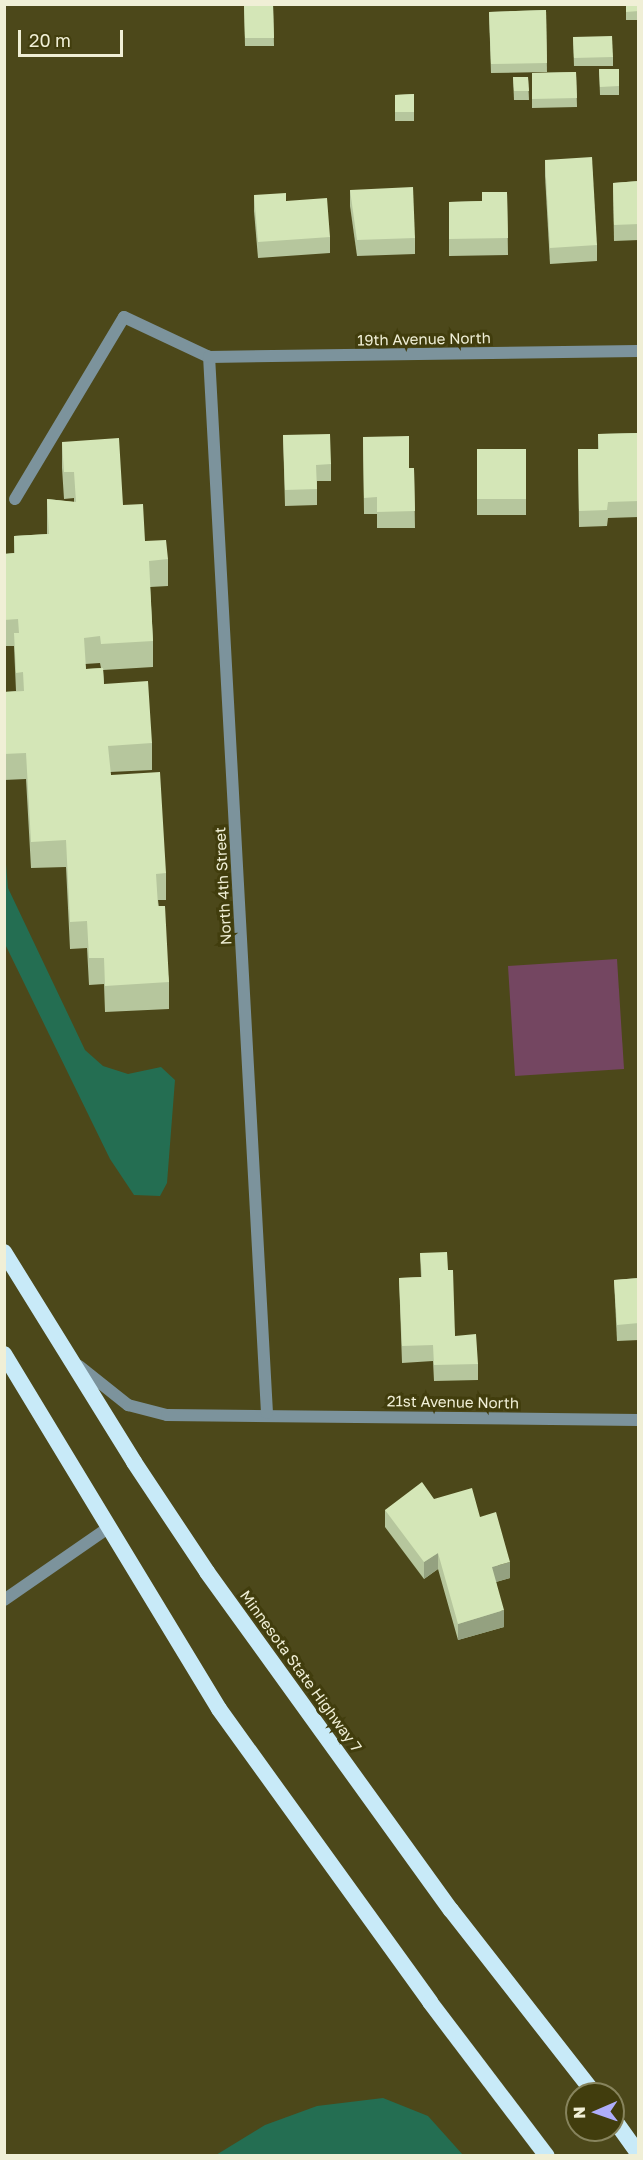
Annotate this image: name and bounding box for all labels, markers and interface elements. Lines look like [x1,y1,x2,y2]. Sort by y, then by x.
scale bar [21,18,126,56]
text: 20 m [29,29,71,51]
street label: 19th Avenue North [357,329,491,349]
street label: North 4th Street [211,827,235,945]
street label: 21st Avenue North [387,1392,519,1412]
street label: Minnesota State Highway 7 [236,1587,366,1755]
north arrow [565,2082,625,2142]
text: N [569,2106,589,2119]

